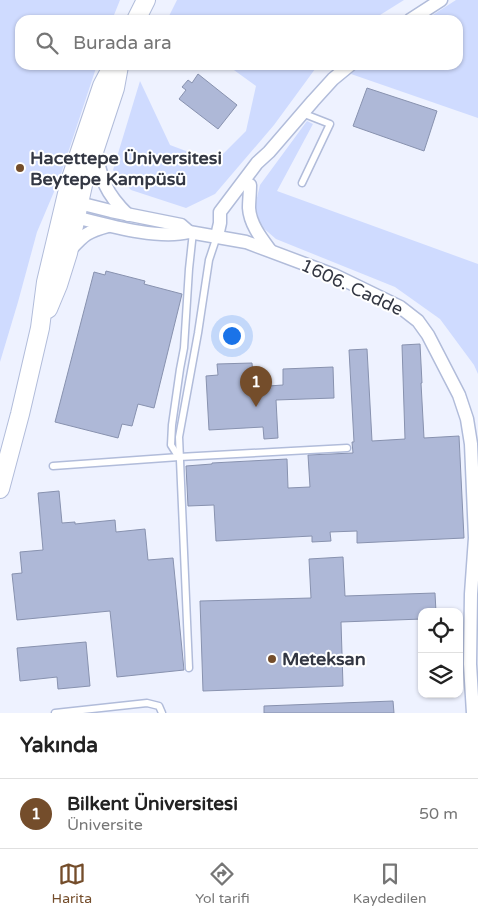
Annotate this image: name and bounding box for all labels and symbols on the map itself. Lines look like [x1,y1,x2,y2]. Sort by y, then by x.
place label: Hacettepe Üniversitesi Beytepe Kampüsü [30,147,222,190]
marker: Hacettepe Üniversitesi Beytepe Kampüsü [14,162,26,174]
street label: 1606. Cadde [297,254,407,320]
your location [219,323,245,349]
pin: 1 [240,366,272,407]
place label: Meteksan [282,648,366,670]
marker: Meteksan [266,653,278,665]

